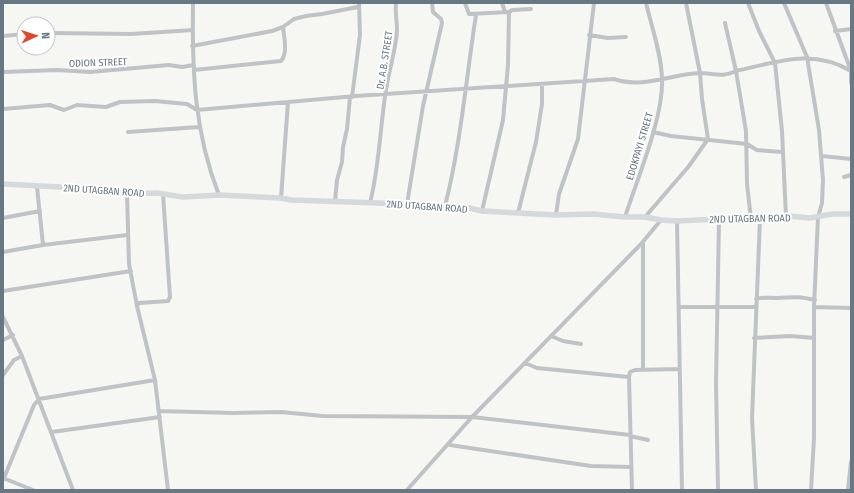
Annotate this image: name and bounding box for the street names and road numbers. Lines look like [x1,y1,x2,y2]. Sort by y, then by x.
street label: Dr. A.B. STREET [374,30,396,90]
street label: ODION STREET [69,56,128,70]
street label: EDOKPAYI STREET [624,111,656,182]
street label: 2ND UTAGBAN ROAD [63,182,145,200]
street label: 2ND UTAGBAN ROAD [386,198,468,216]
street label: 2ND UTAGBAN ROAD [709,212,791,226]

